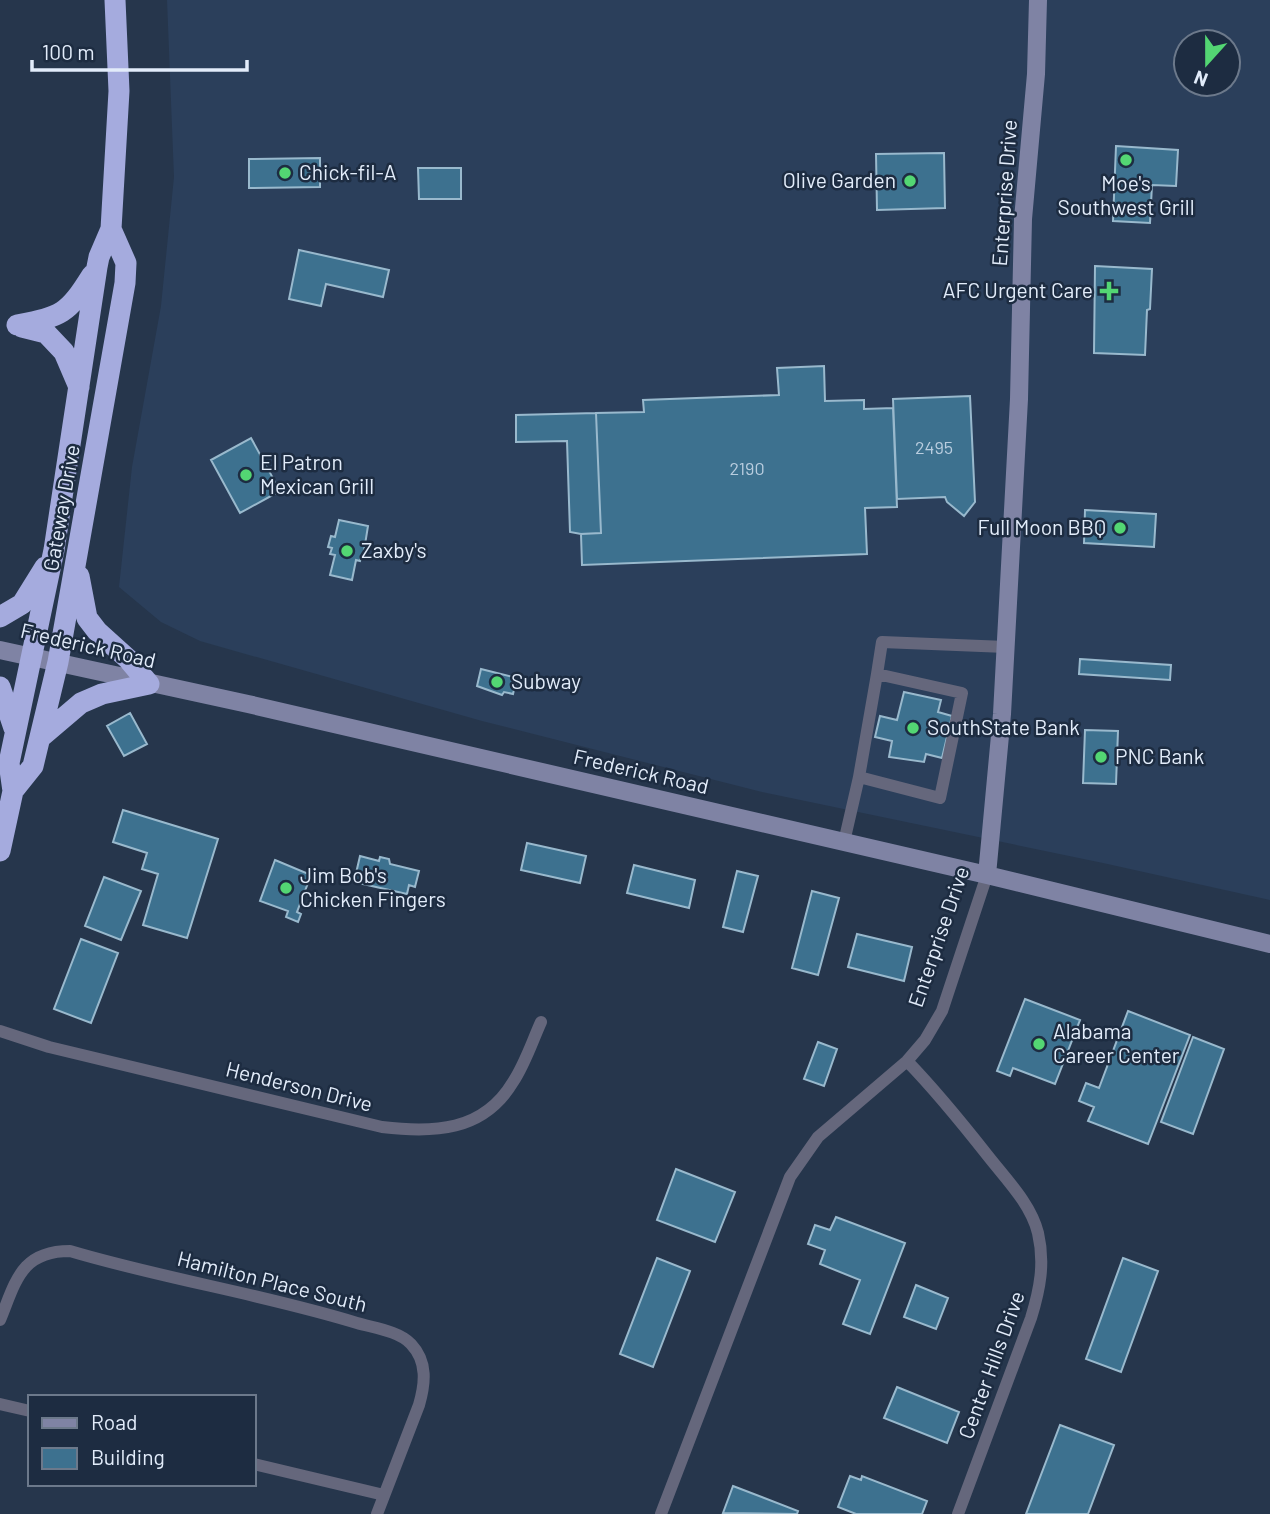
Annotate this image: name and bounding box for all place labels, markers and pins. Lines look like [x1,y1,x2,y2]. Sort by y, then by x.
marker: Moe's Southwest Grill [1118,152,1134,168]
place label: Chick-fil-A [299,159,397,184]
marker: Chick-fil-A [277,165,293,181]
place label: Olive Garden [783,167,896,192]
place label: Moe's Southwest Grill [1058,170,1194,219]
marker: Olive Garden [902,173,918,189]
place label: AFC Urgent Care [943,277,1093,302]
marker: AFC Urgent Care [1099,281,1119,301]
place label: El Patron Mexican Grill [260,449,374,498]
marker: El Patron Mexican Grill [238,467,254,483]
place label: Full Moon BBQ [977,514,1106,539]
marker: Full Moon BBQ [1112,520,1128,536]
place label: Zaxby's [361,537,427,562]
marker: Zaxby's [339,543,355,559]
place label: Subway [511,668,581,693]
marker: Subway [489,674,505,690]
place label: SouthState Bank [927,714,1080,739]
marker: SouthState Bank [905,720,921,736]
place label: PNC Bank [1115,743,1204,768]
marker: PNC Bank [1093,749,1109,765]
place label: Jim Bob's Chicken Fingers [300,862,446,911]
marker: Jim Bob's Chicken Fingers [278,880,294,896]
place label: Alabama Career Center [1053,1018,1180,1067]
marker: Alabama Career Center [1031,1036,1047,1052]

